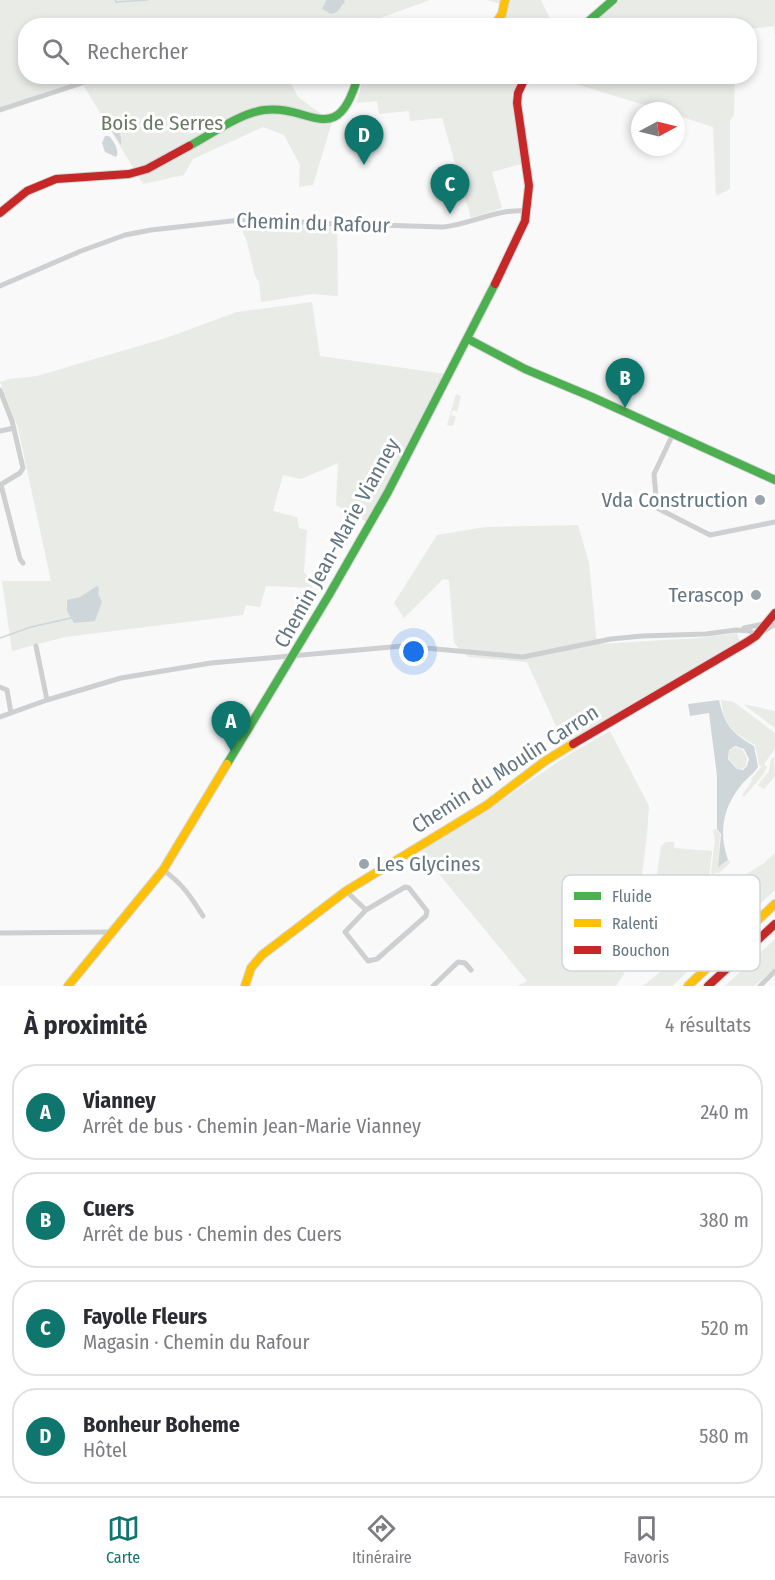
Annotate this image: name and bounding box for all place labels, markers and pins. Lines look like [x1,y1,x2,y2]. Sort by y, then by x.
pin: D [344,116,384,165]
pin: C [430,164,470,214]
pin: B [606,358,644,408]
place label: Vda Construction [602,487,748,513]
marker: Vda Construction [753,493,767,507]
place label: Terascop [668,582,744,608]
marker: Terascop [749,588,763,602]
pin: A [212,702,250,751]
place label: Les Glycines [376,851,480,877]
marker: Les Glycines [357,857,371,871]

